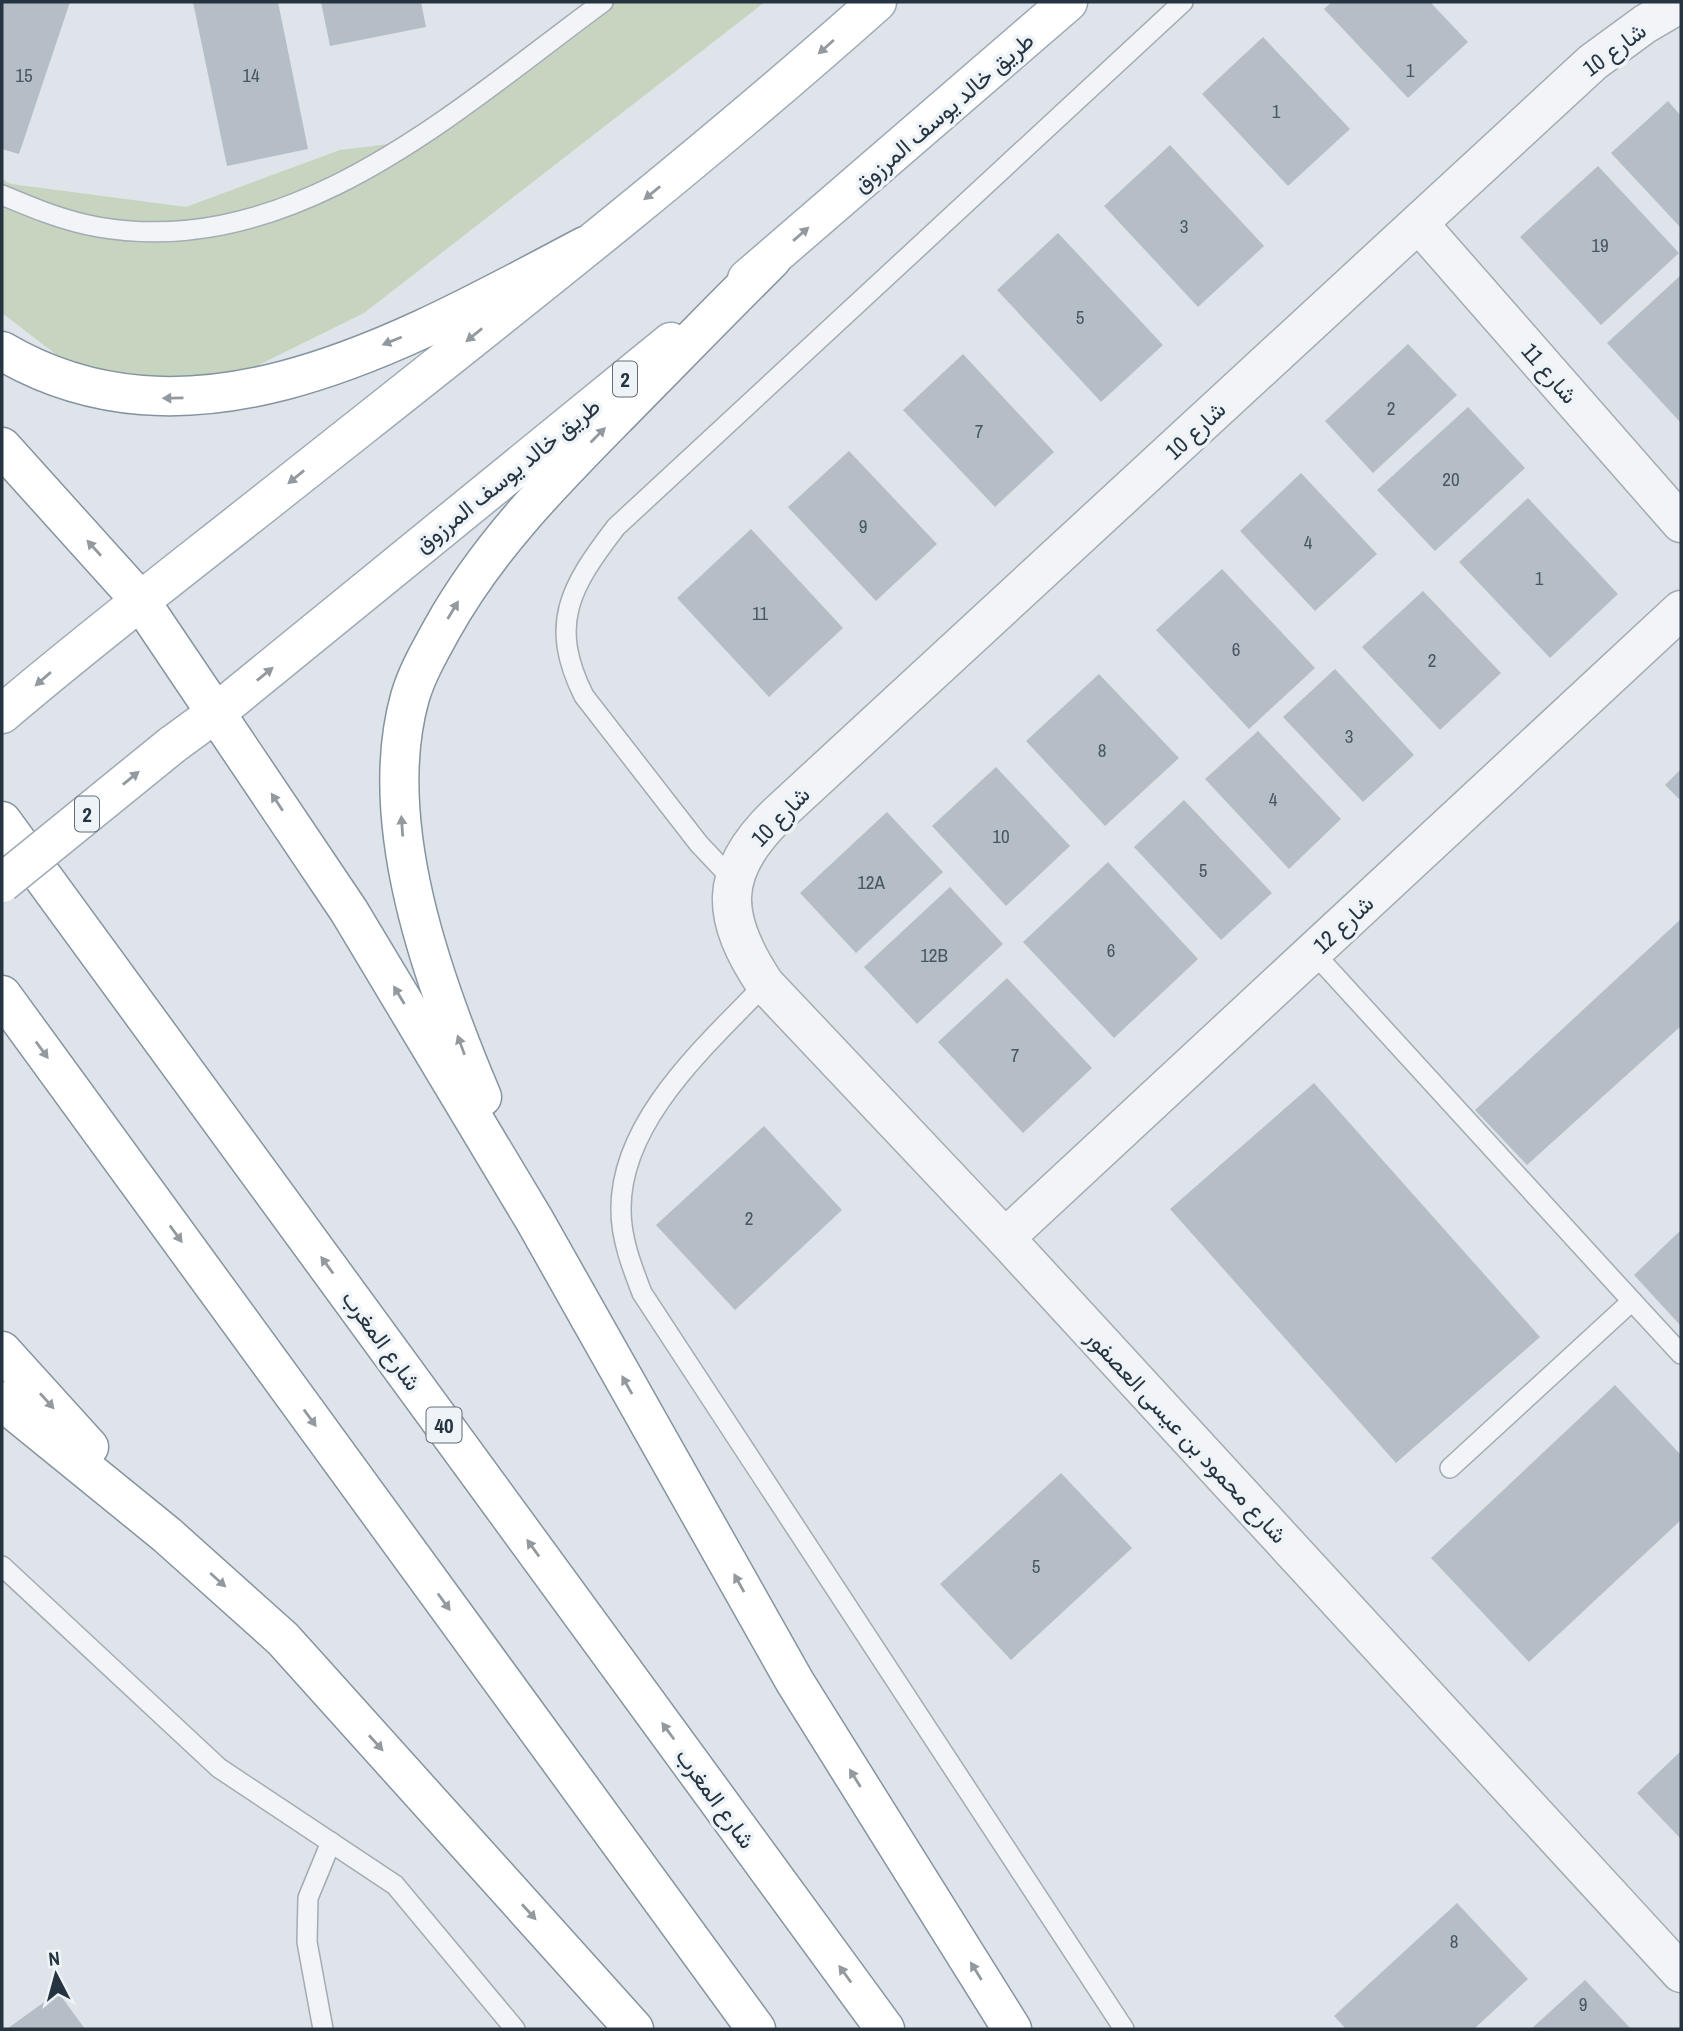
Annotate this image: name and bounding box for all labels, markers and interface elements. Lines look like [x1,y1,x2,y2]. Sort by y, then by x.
street label: شارع 10 [1576,15,1653,84]
street label: طريق خالد يوسف المرزوق [846,25,1040,199]
one-way arrow [817,39,835,55]
house number: 1 [1406,57,1415,83]
house number: 15 [15,62,33,88]
house number: 14 [242,62,260,88]
house number: 1 [1272,98,1281,124]
one-way arrow [643,185,660,200]
house number: 3 [1180,213,1188,239]
one-way arrow [792,227,809,242]
house number: 19 [1591,232,1609,258]
house number: 5 [1076,304,1085,330]
one-way arrow [465,327,483,342]
one-way arrow [381,335,402,346]
street label: شارع 11 [1514,336,1585,411]
road number: 2 [613,362,637,396]
street label: طريق خالد يوسف المرزوق [408,390,606,560]
one-way arrow [162,392,184,403]
street label: شارع 10 [1158,394,1233,467]
house number: 2 [1387,395,1395,421]
house number: 7 [975,418,984,444]
one-way arrow [590,427,606,443]
house number: 20 [1442,466,1460,492]
one-way arrow [288,470,306,485]
house number: 9 [859,513,867,539]
house number: 4 [1304,529,1313,555]
one-way arrow [86,540,102,557]
house number: 1 [1535,565,1544,591]
one-way arrow [447,600,459,619]
house number: 11 [752,600,768,626]
house number: 6 [1232,636,1240,662]
house number: 2 [1428,647,1436,673]
one-way arrow [255,666,273,681]
one-way arrow [34,671,52,687]
house number: 3 [1345,723,1353,749]
house number: 8 [1098,737,1106,763]
one-way arrow [121,771,139,786]
street label: شارع 10 [744,779,817,854]
house number: 4 [1269,786,1278,812]
one-way arrow [271,793,284,812]
road number: 2 [75,796,99,832]
one-way arrow [396,815,407,837]
house number: 10 [992,823,1010,849]
house number: 5 [1199,857,1208,883]
house number: 12A [857,869,885,895]
street label: شارع 12 [1306,888,1381,961]
house number: 6 [1107,937,1115,963]
house number: 12B [920,942,948,968]
one-way arrow [393,985,405,1004]
one-way arrow [456,1035,467,1056]
one-way arrow [35,1041,49,1059]
house number: 7 [1011,1042,1020,1068]
house number: 2 [745,1205,753,1231]
one-way arrow [169,1225,183,1243]
one-way arrow [320,1256,334,1274]
street label: شارع المغرب [334,1284,429,1397]
street label: شارع محمود بن عيسى العصفور [1078,1322,1295,1550]
one-way arrow [621,1375,633,1394]
one-way arrow [39,1392,55,1409]
road number: 40 [426,1408,462,1442]
one-way arrow [303,1409,317,1427]
one-way arrow [526,1538,540,1557]
house number: 5 [1032,1553,1041,1579]
one-way arrow [209,1572,226,1588]
one-way arrow [733,1573,745,1593]
one-way arrow [437,1593,451,1611]
one-way arrow [661,1722,675,1740]
one-way arrow [368,1734,384,1751]
street label: شارع المغرب [668,1742,763,1855]
one-way arrow [849,1769,862,1788]
one-way arrow [520,1904,536,1921]
house number: 8 [1450,1928,1458,1954]
north arrow [21,1940,91,2010]
text: N [47,1945,61,1972]
one-way arrow [969,1962,982,1981]
one-way arrow [838,1965,852,1983]
house number: 9 [1579,1991,1587,2017]

